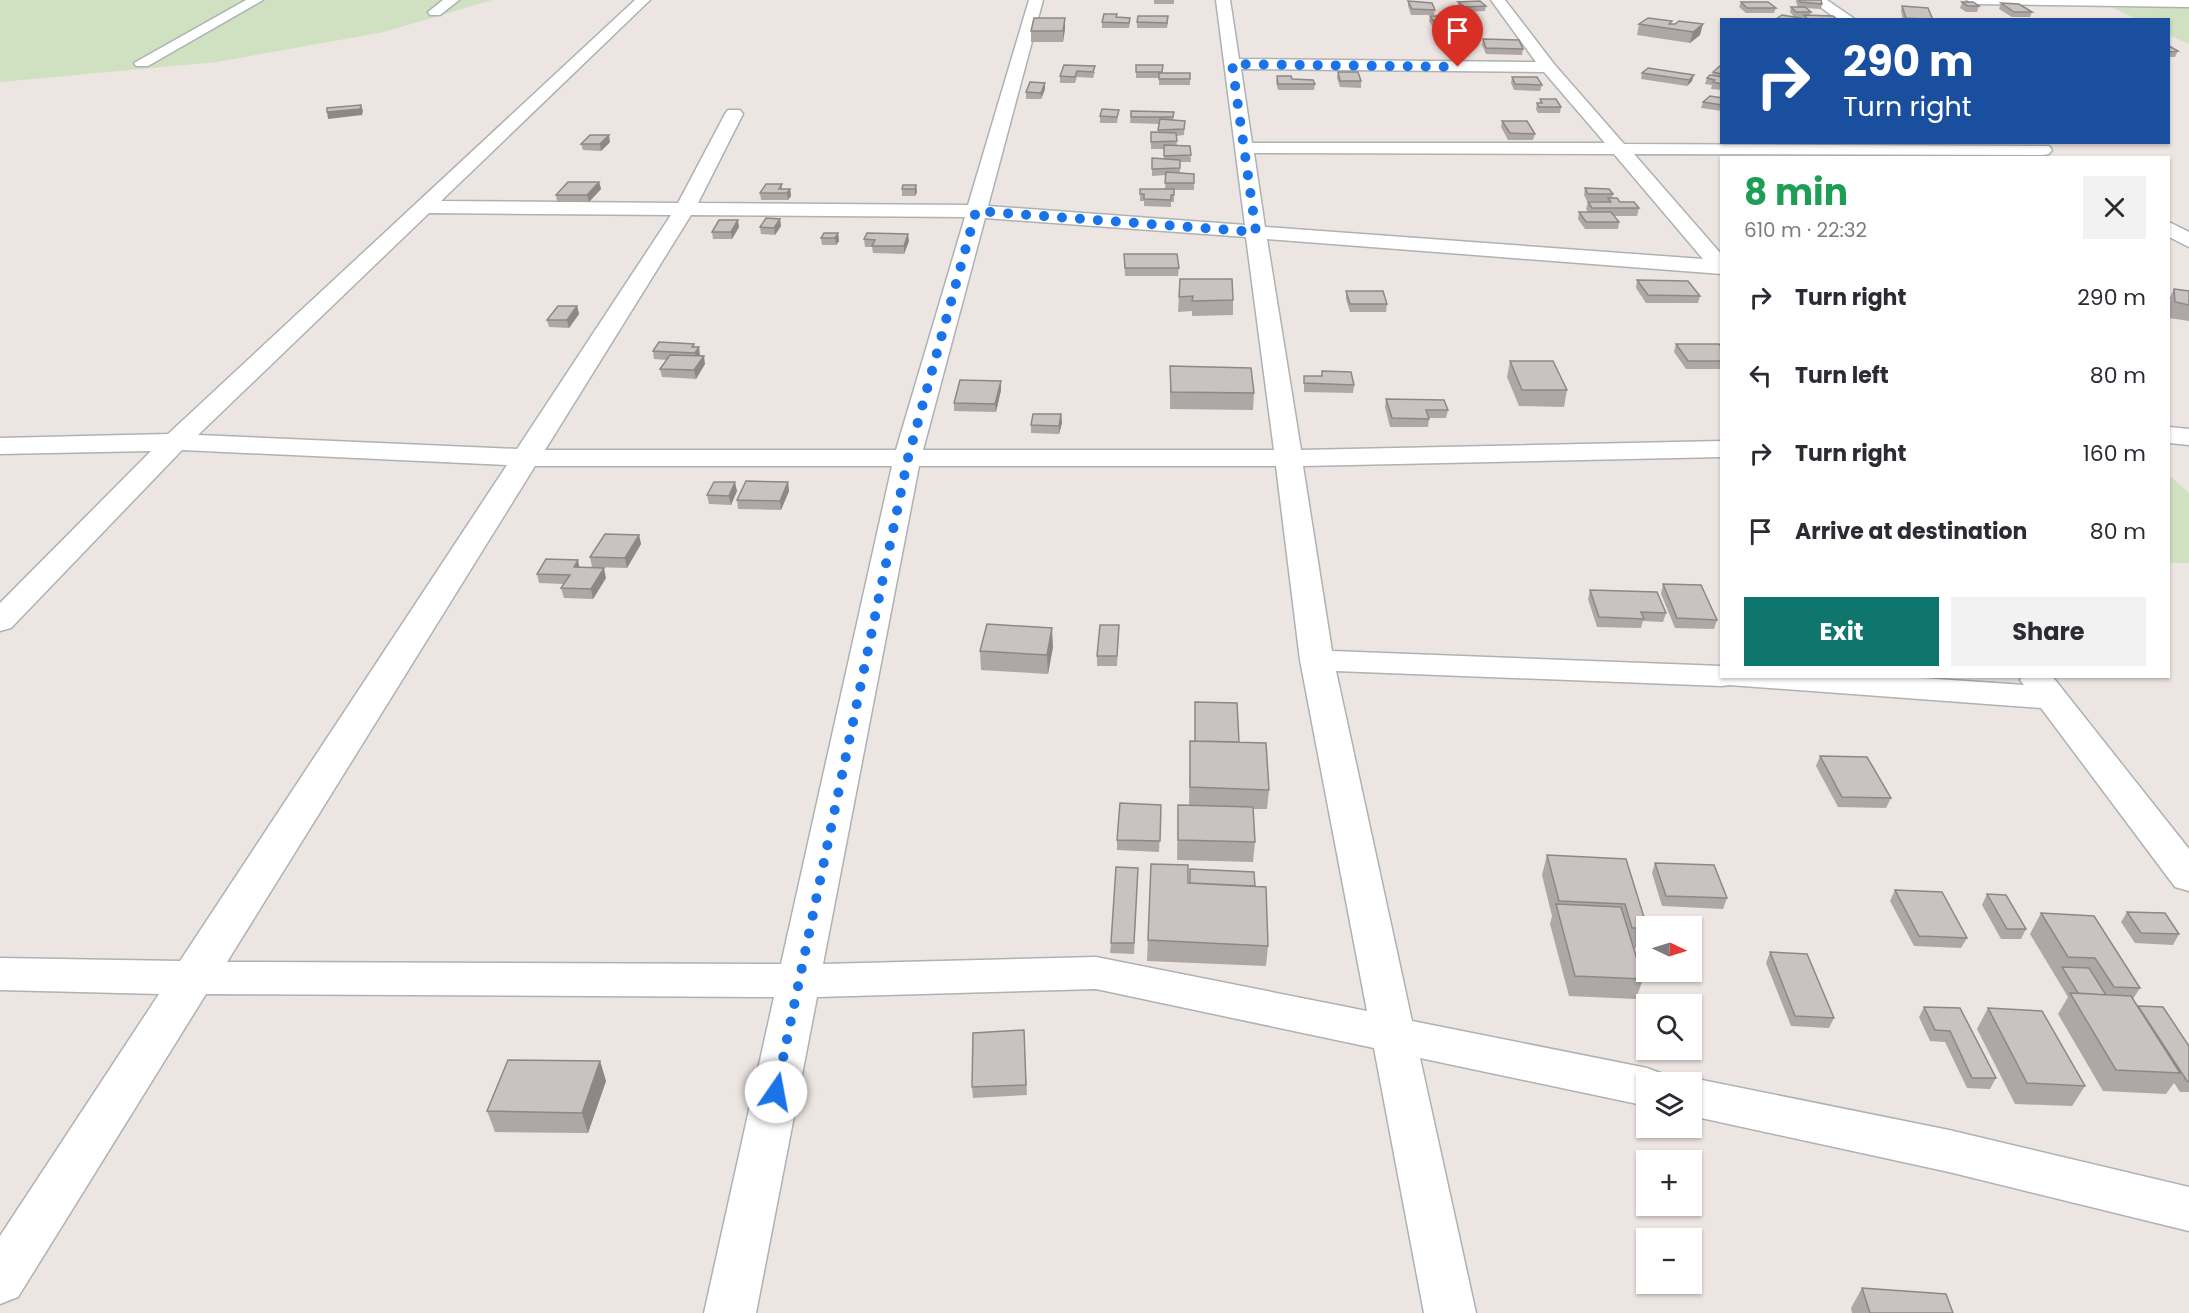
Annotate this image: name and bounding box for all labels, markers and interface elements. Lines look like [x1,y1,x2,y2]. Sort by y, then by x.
pin [1432,5,1483,67]
icon: arrive [1441,14,1474,47]
text: 290 m [1843,32,1974,91]
icon: right [1744,42,1822,120]
text: Turn right [1843,88,1972,125]
text: 8 min [1744,167,1848,218]
button: close [2083,176,2146,239]
text: 610 m · 22:32 [1744,216,1867,244]
icon: right [1744,281,1777,314]
text: Turn right [1795,282,1906,313]
text: 290 m [2077,282,2146,313]
icon: left [1744,359,1777,392]
text: Turn left [1795,360,1889,391]
text: 80 m [2090,360,2146,391]
icon: right [1744,437,1777,470]
text: Turn right [1795,438,1906,469]
text: 160 m [2083,438,2146,469]
icon: arrive [1744,515,1777,548]
text: Arrive at destination [1795,516,2027,547]
text: 80 m [2090,516,2146,547]
button: Exit [1744,597,1939,666]
button: Share [1951,597,2146,666]
north arrow [1636,916,1702,982]
map controls [1636,916,1702,1294]
button: search [1636,994,1702,1060]
position arrow [744,1060,808,1124]
button: layers [1636,1072,1702,1138]
button: + [1636,1150,1702,1216]
button: − [1636,1228,1702,1294]

